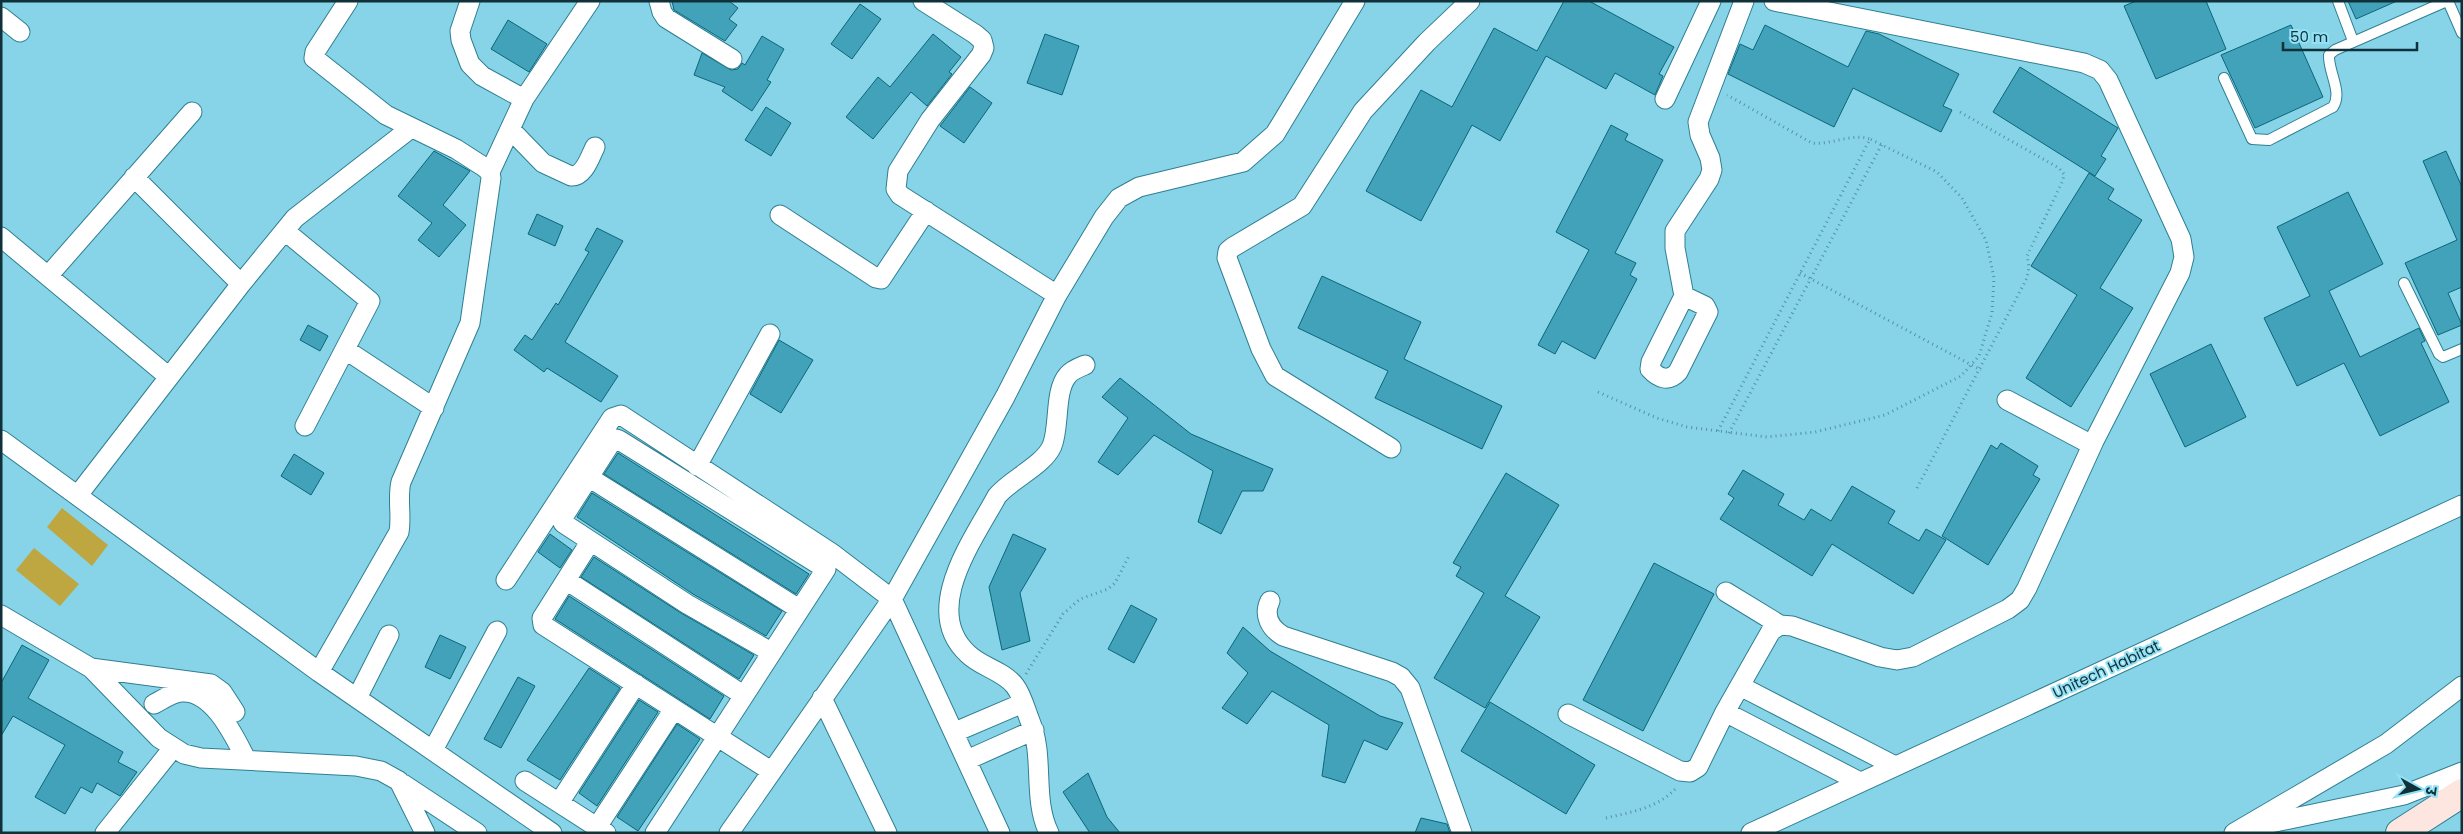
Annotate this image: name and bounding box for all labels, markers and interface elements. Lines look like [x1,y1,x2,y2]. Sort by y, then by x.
scale bar [2283,20,2417,52]
text: 50 m [2290,26,2328,47]
street label: Unitech Habitat [2049,635,2163,703]
north arrow [2393,764,2443,814]
text: उ [2420,785,2441,797]

